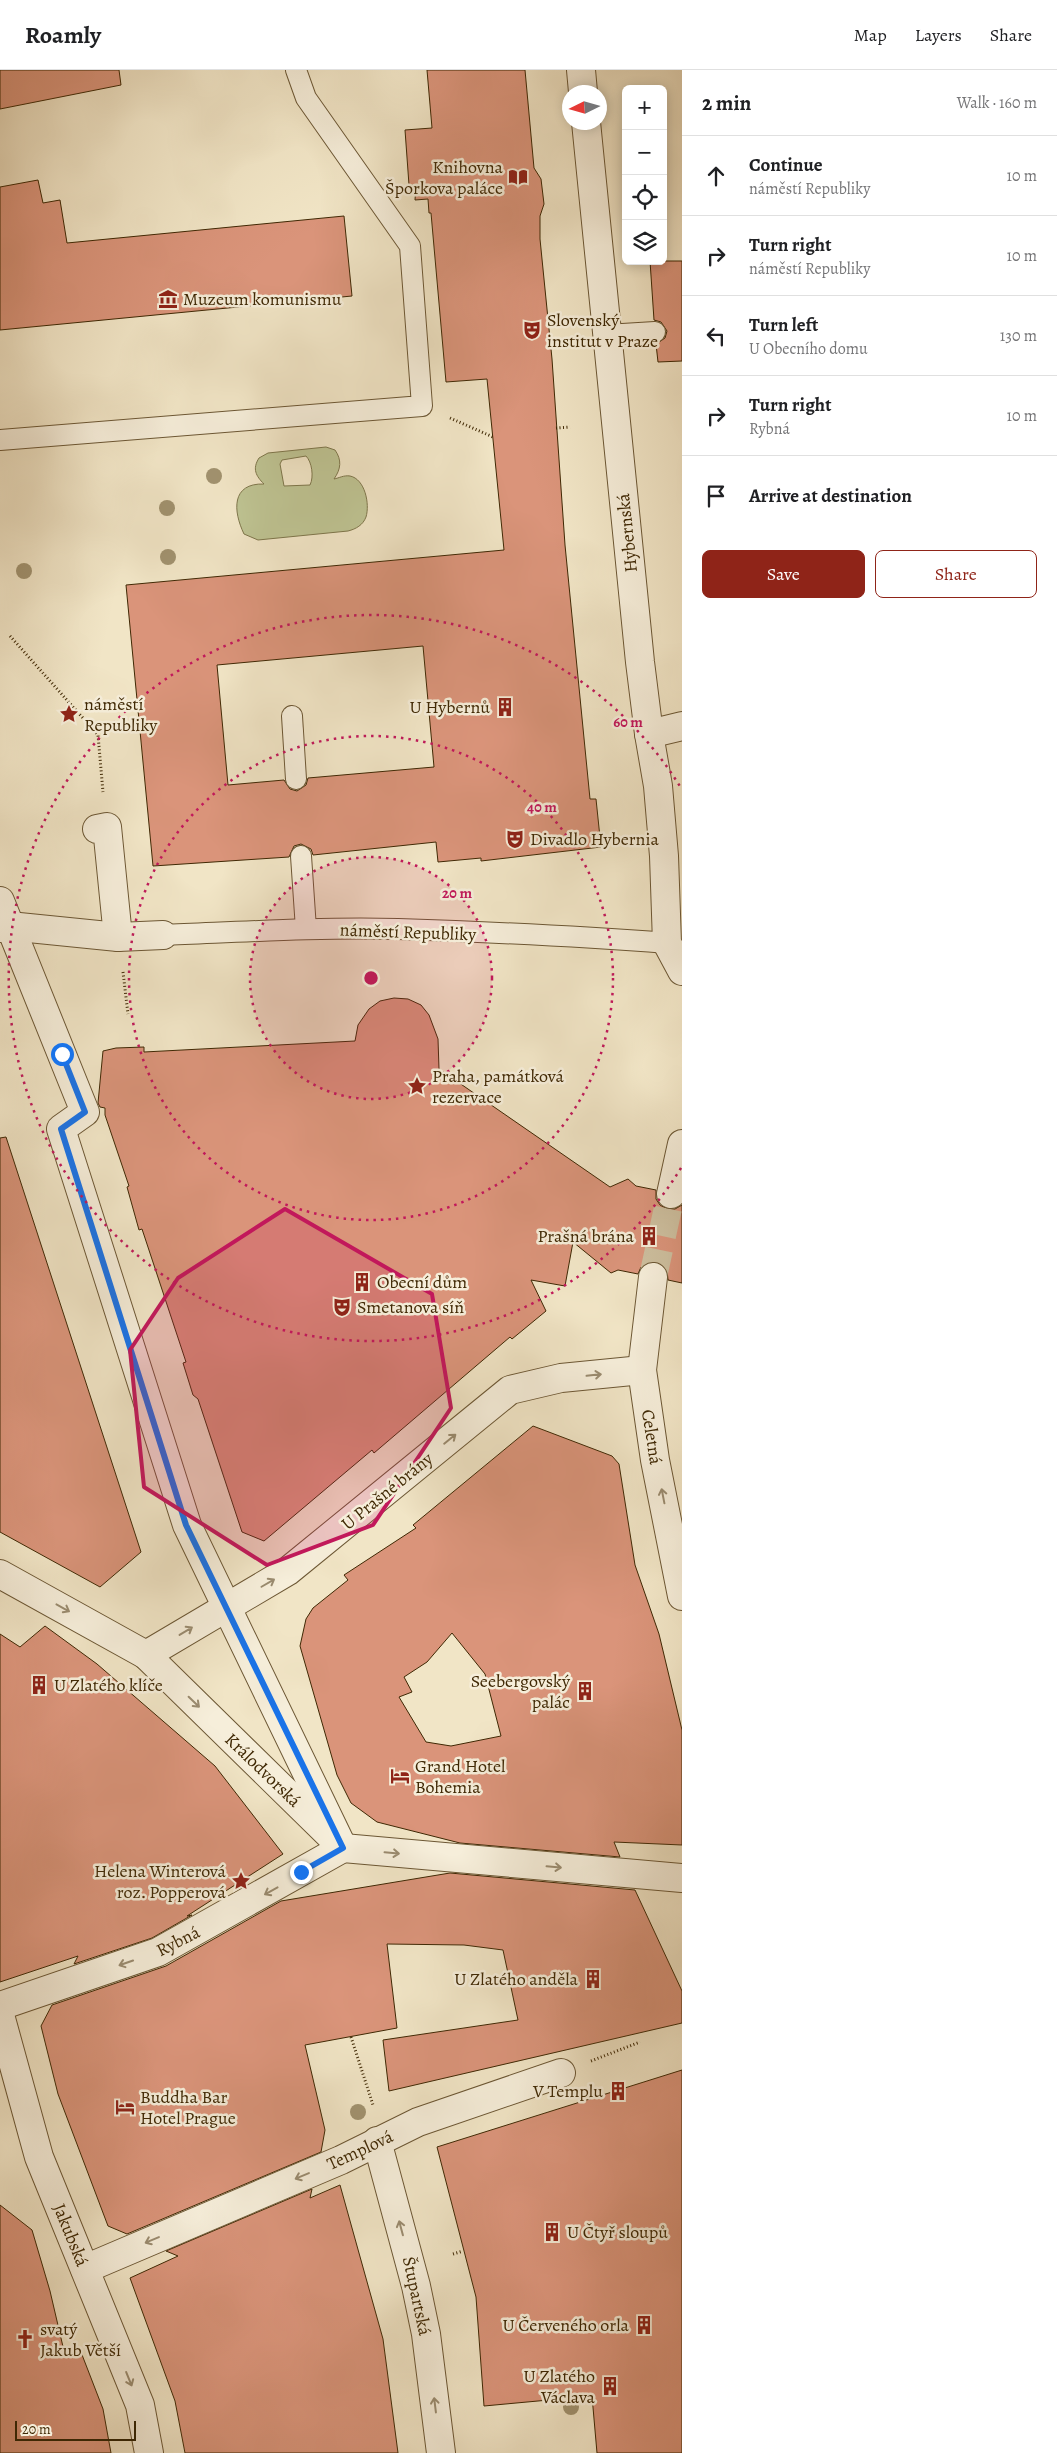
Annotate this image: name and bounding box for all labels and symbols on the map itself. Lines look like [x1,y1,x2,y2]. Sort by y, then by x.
north arrow [562,85,607,130]
place label: Knihovna Šporkova paláce [385,155,504,200]
library icon: Knihovna Šporkova paláce [507,166,529,188]
place label: Muzeum komunismu [183,287,342,311]
museum icon: Muzeum komunismu [157,288,179,310]
place label: Slovenský institut v Praze [547,308,658,353]
theatre icon: Slovenský institut v Praze [521,319,543,341]
street label: Hybernská [611,492,643,574]
place label: náměstí Republiky [84,692,158,737]
place label: U Hybernů [409,695,490,719]
building icon: U Hybernů [494,696,516,718]
place icon: náměstí Republiky [58,703,80,725]
text: 60 m [613,712,643,732]
text: 40 m [527,797,557,817]
place label: Divadlo Hybernia [530,827,660,851]
theatre icon: Divadlo Hybernia [504,828,526,850]
text: 20 m [442,883,472,903]
street label: náměstí Republiky [339,918,478,946]
centre of rings [362,969,380,987]
route start [51,1043,74,1066]
place label: Praha, památková rezervace [432,1064,565,1109]
place icon: Praha, památková rezervace [406,1075,428,1097]
place label: Prašná brána [538,1224,635,1248]
building icon: Prašná brána [638,1225,660,1247]
place label: Obecní dům [377,1270,467,1294]
building icon: Obecní dům [351,1271,373,1293]
place label: Smetanova síň [357,1295,464,1319]
theatre icon: Smetanova síň [331,1296,353,1318]
one-way arrow [586,1370,602,1380]
street label: Celetná [636,1408,668,1467]
one-way arrow [444,1433,457,1444]
street label: U Prašné brány [336,1446,439,1535]
one-way arrow [657,1489,667,1505]
one-way arrow [261,1578,276,1588]
one-way arrow [55,1603,70,1613]
one-way arrow [178,1626,193,1636]
place label: Seebergovský palác [471,1669,571,1714]
place label: U Zlatého klíče [54,1673,163,1697]
building icon: U Zlatého klíče [28,1674,50,1696]
building icon: Seebergovský palác [574,1680,596,1702]
one-way arrow [188,1696,200,1708]
street label: Králodvorská [220,1728,307,1813]
place label: Grand Hotel Bohemia [415,1754,506,1799]
hotel icon: Grand Hotel Bohemia [389,1765,411,1787]
one-way arrow [383,1848,399,1857]
place label: Helena Winterová roz. Popperová [94,1859,227,1904]
route end [290,1861,313,1884]
one-way arrow [545,1862,561,1872]
place icon: Helena Winterová roz. Popperová [230,1870,252,1892]
one-way arrow [264,1886,279,1896]
street label: Rybná [152,1920,205,1962]
one-way arrow [118,1959,134,1969]
place label: U Zlatého anděla [454,1967,579,1991]
building icon: U Zlatého anděla [582,1968,604,1990]
place label: V Templu [532,2079,603,2103]
building icon: V Templu [607,2080,629,2102]
place label: Buddha Bar Hotel Prague [140,2085,236,2130]
hotel icon: Buddha Bar Hotel Prague [114,2096,136,2118]
street label: Templová [323,2124,398,2176]
one-way arrow [294,2173,309,2182]
street label: Jakubská [48,2200,95,2271]
place label: U Čtyř sloupů [567,2220,668,2244]
one-way arrow [396,2221,405,2237]
building icon: U Čtyř sloupů [541,2221,563,2243]
one-way arrow [145,2236,160,2246]
street label: Štupartská [397,2254,437,2338]
place label: U Červeného orla [503,2313,630,2337]
building icon: U Červeného orla [633,2314,655,2336]
place label: svatý Jakub Větší [40,2317,121,2362]
church icon: svatý Jakub Větší [14,2328,36,2350]
place label: U Zlatého Václava [524,2364,596,2409]
one-way arrow [125,2371,135,2386]
building icon: U Zlatého Václava [599,2375,621,2397]
one-way arrow [430,2397,440,2413]
scale bar [15,2418,136,2441]

